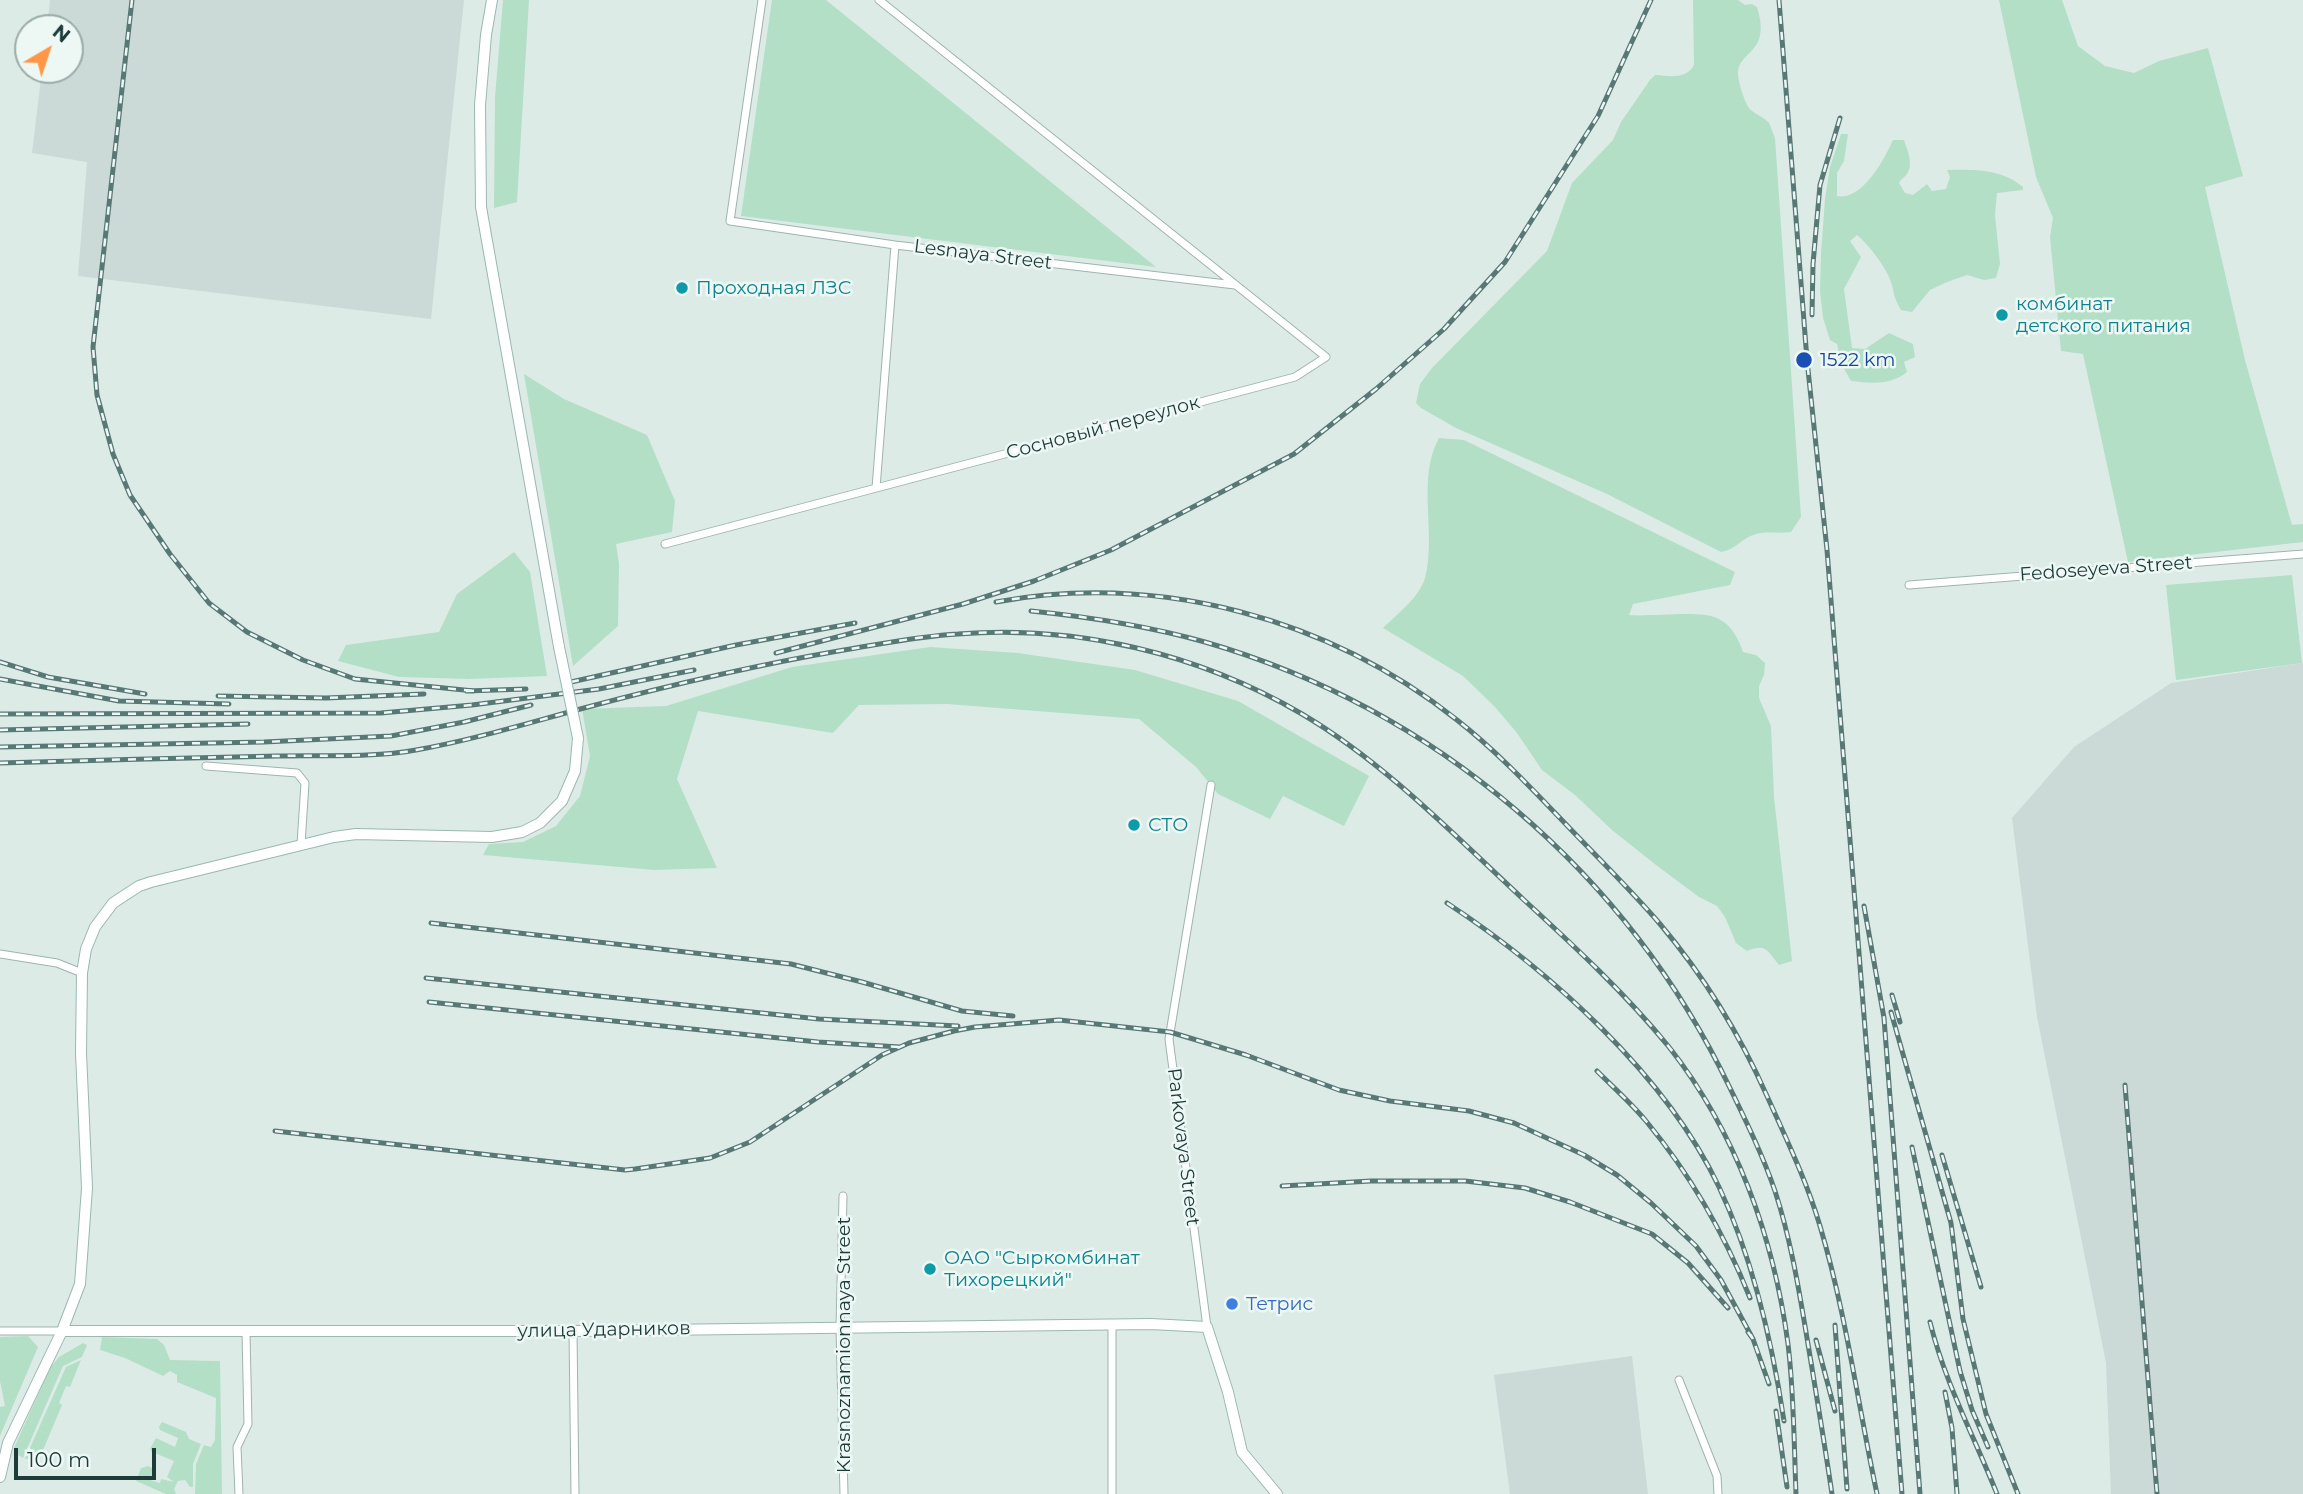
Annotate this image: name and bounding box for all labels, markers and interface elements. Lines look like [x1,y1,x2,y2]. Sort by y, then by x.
north arrow [14,14,84,84]
text: N [48,20,74,48]
street label: Lesnaya Street [913,235,1053,275]
place label: Проходная ЛЗС [696,277,851,299]
marker: Проходная ЛЗС [674,280,690,296]
place label: комбинат детского питания [2016,293,2191,337]
marker: комбинат детского питания [1994,307,2010,323]
place label: 1522 km [1820,349,1895,371]
marker: 1522 km [1794,350,1814,370]
street label: Сосновый переулок [1004,391,1202,465]
street label: Fedoseyeva Street [2019,552,2193,586]
place label: СТО [1148,814,1188,836]
marker: СТО [1126,817,1142,833]
street label: Parkovaya Street [1162,1067,1204,1227]
street label: Krasnoznamionnaya Street [833,1217,855,1473]
place label: ОАО "Сыркомбинат Тихорецкий" [944,1247,1140,1291]
marker: ОАО "Сыркомбинат Тихорецкий" [922,1261,938,1277]
place label: Тетрис [1246,1293,1313,1315]
marker: Тетрис [1224,1296,1240,1312]
street label: улица Ударников [517,1317,691,1343]
scale bar [18,1434,159,1478]
text: 100 m [27,1447,90,1472]

